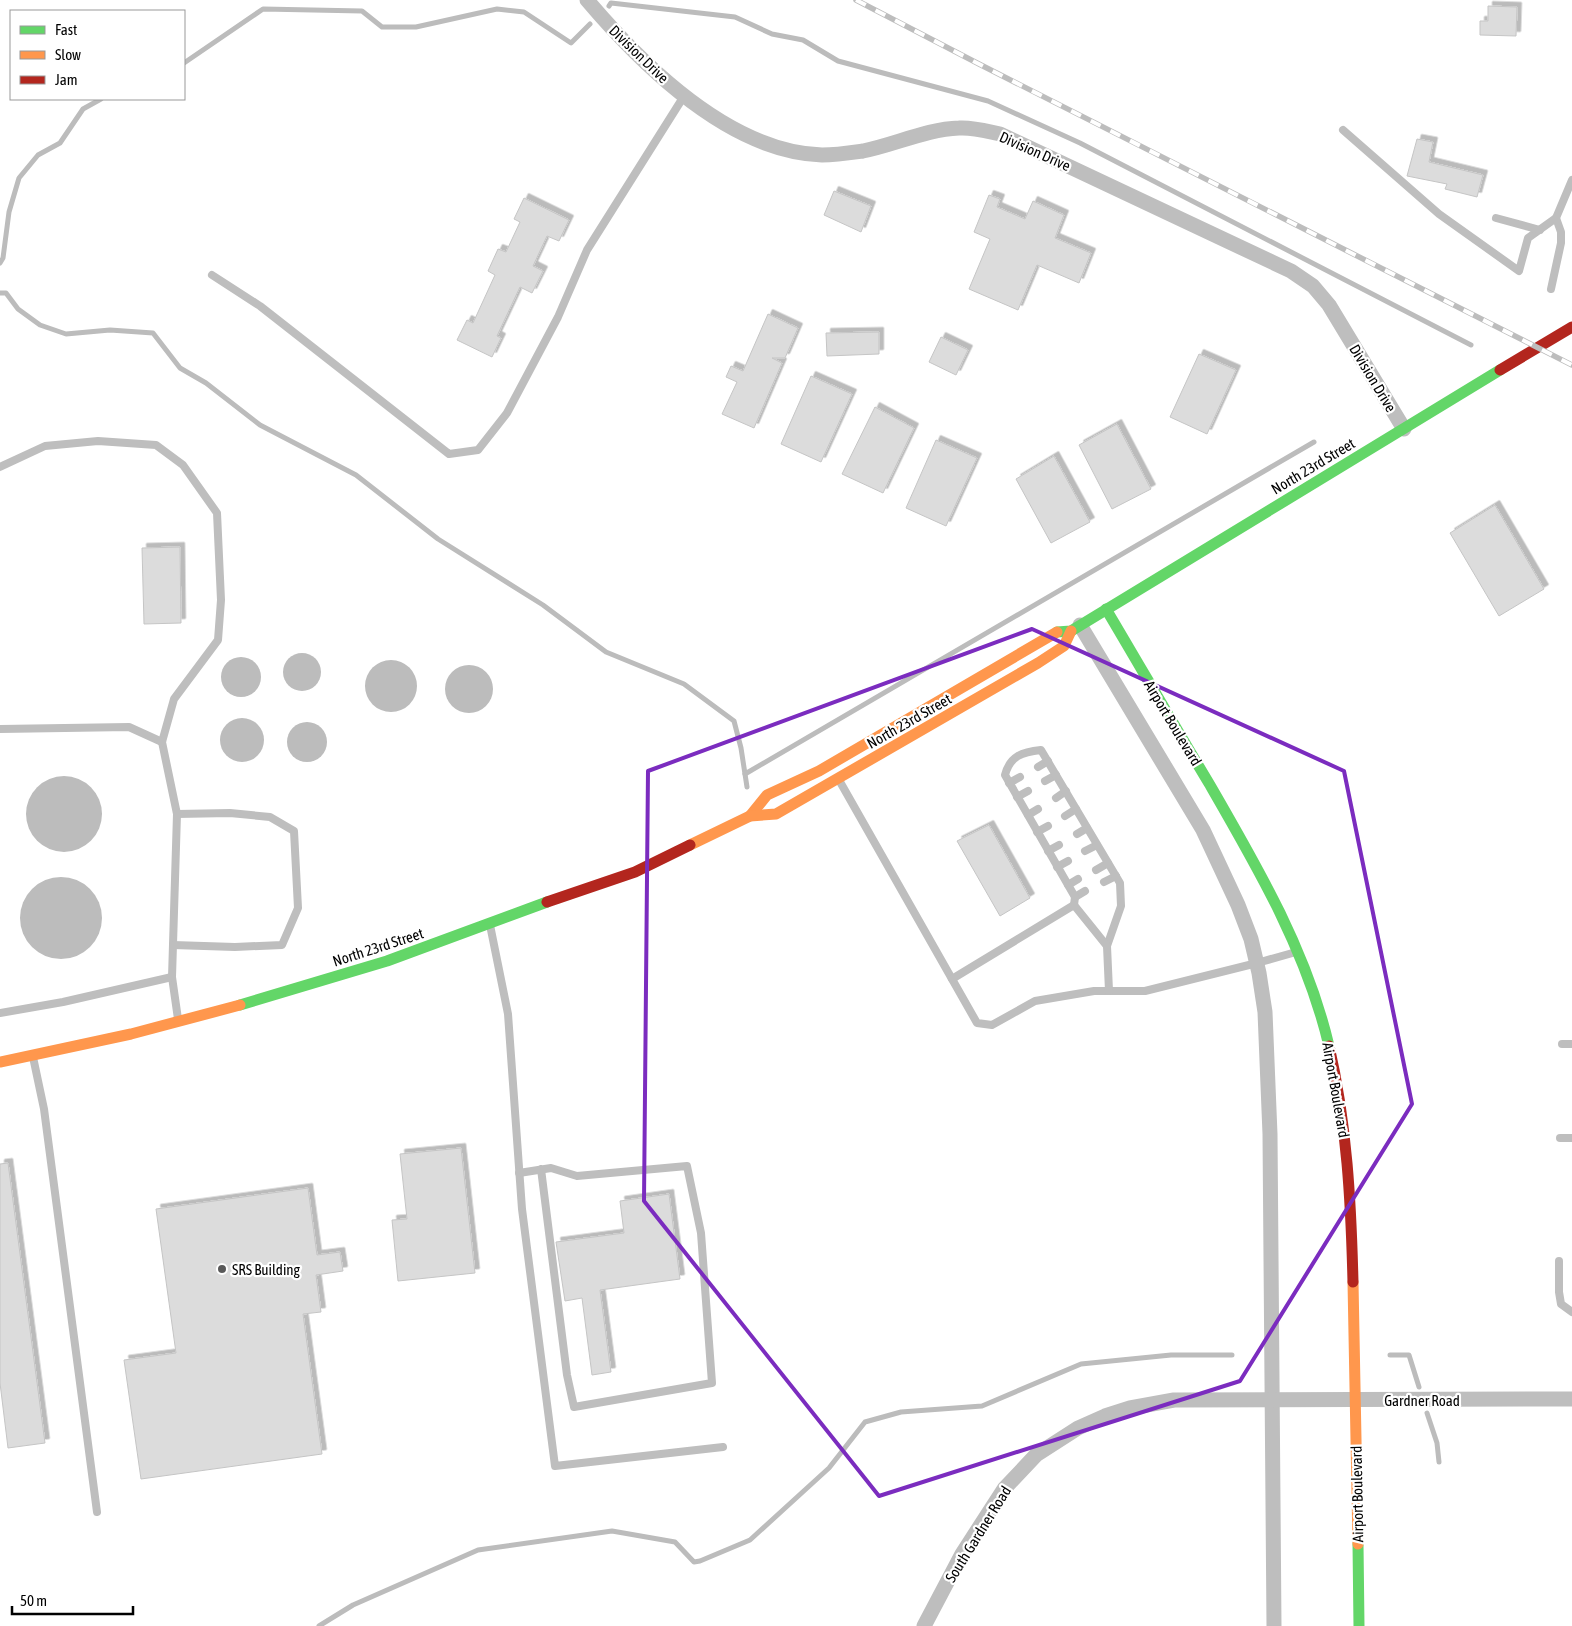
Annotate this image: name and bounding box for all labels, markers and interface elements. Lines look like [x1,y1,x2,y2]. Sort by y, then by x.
legend [10,10,185,100]
text: Fast [55,21,77,38]
street label: Division Drive [606,22,672,87]
text: Slow [55,46,81,63]
text: Jam [55,71,78,88]
street label: Division Drive [997,128,1073,174]
street label: Division Drive [1346,341,1400,415]
street label: North 23rd Street [1268,434,1358,498]
street label: Airport Boulevard [1141,677,1205,769]
street label: North 23rd Street [864,690,954,752]
street label: North 23rd Street [330,924,426,970]
street label: Airport Boulevard [1319,1041,1353,1139]
place label: SRS Building [232,1261,301,1278]
marker: SRS Building [216,1263,228,1275]
street label: Gardner Road [1384,1392,1460,1409]
street label: Airport Boulevard [1348,1446,1366,1542]
street label: South Gardner Road [942,1483,1014,1585]
scale bar [12,1584,134,1616]
text: 50 m [20,1592,47,1609]

